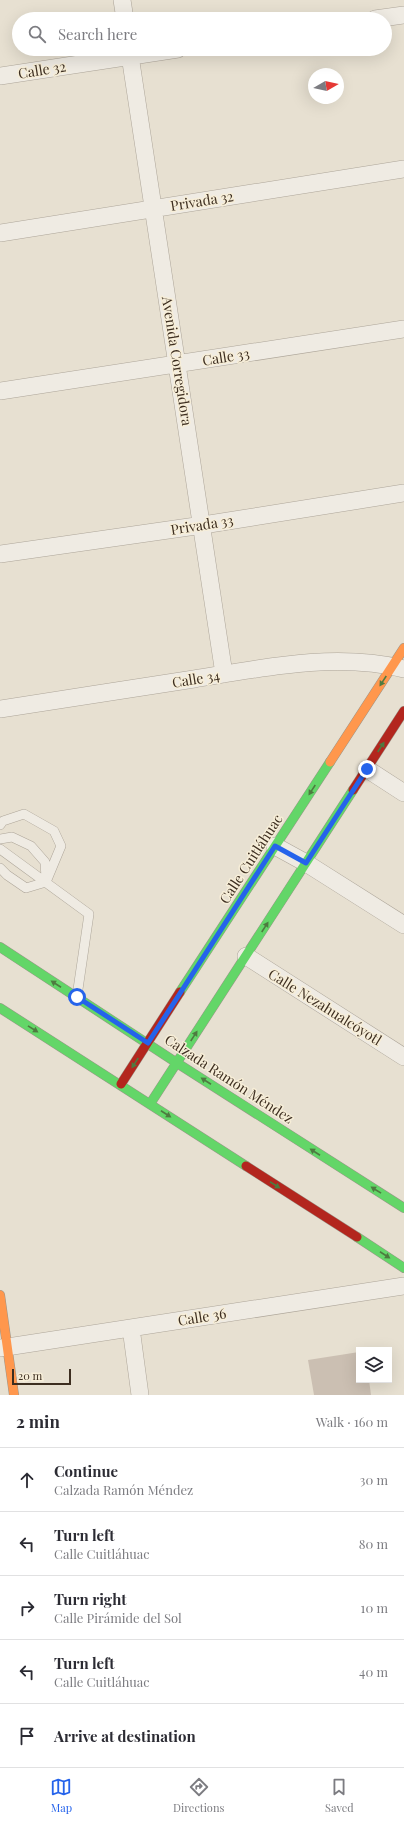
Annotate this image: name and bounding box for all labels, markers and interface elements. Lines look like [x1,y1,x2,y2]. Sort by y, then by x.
search box [12,12,392,56]
icon: search [26,23,48,45]
text: Search here [58,24,137,44]
street label: Calle 32 [17,56,67,83]
north arrow [308,68,344,104]
street label: Privada 32 [169,186,235,215]
street label: Avenida Corregidora [158,294,197,427]
street label: Calle 33 [201,343,251,370]
street label: Privada 33 [169,510,235,539]
street label: Calle 34 [171,665,221,692]
one-way arrow [379,676,387,686]
one-way arrow [377,742,385,752]
route end [358,760,376,778]
one-way arrow [308,785,316,795]
street label: Calle Cuitláhuac [215,810,287,907]
one-way arrow [261,921,268,933]
street label: Calle Nezahualcóyotl [265,964,386,1049]
one-way arrow [51,980,62,988]
route start [68,988,86,1006]
one-way arrow [28,1025,38,1033]
street label: Calzada Ramón Méndez [161,1030,298,1128]
one-way arrow [191,1030,198,1042]
one-way arrow [131,1058,138,1069]
one-way arrow [200,1078,212,1085]
one-way arrow [161,1110,171,1118]
one-way arrow [309,1148,321,1155]
one-way arrow [269,1181,281,1188]
one-way arrow [371,1186,381,1194]
one-way arrow [379,1251,390,1259]
street label: Calle 36 [176,1303,227,1330]
map controls [356,1347,392,1383]
button: layers [356,1347,392,1383]
scale bar [12,1367,71,1386]
text: 20 m [18,1368,42,1383]
text: 2 min [16,1410,60,1432]
text: Walk · 160 m [316,1413,388,1430]
text: Continue [54,1461,118,1481]
icon: ahead [16,1469,38,1491]
text: 30 m [360,1471,388,1488]
text: Calzada Ramón Méndez [54,1481,193,1498]
text: Turn left [54,1525,115,1545]
icon: left [16,1533,38,1555]
text: 80 m [359,1535,388,1552]
text: Calle Cuitláhuac [54,1545,150,1562]
text: Turn right [54,1589,127,1609]
icon: right [16,1597,38,1619]
text: 10 m [361,1599,388,1616]
text: Calle Pirámide del Sol [54,1609,182,1626]
text: Turn left [54,1653,115,1673]
icon: left [16,1661,38,1683]
text: 40 m [359,1663,388,1680]
text: Calle Cuitláhuac [54,1673,150,1690]
icon: arrive [16,1725,38,1747]
text: Arrive at destination [54,1726,196,1746]
tab: Map [50,1776,72,1815]
tab: Directions [173,1776,224,1815]
tab: Saved [325,1776,354,1815]

